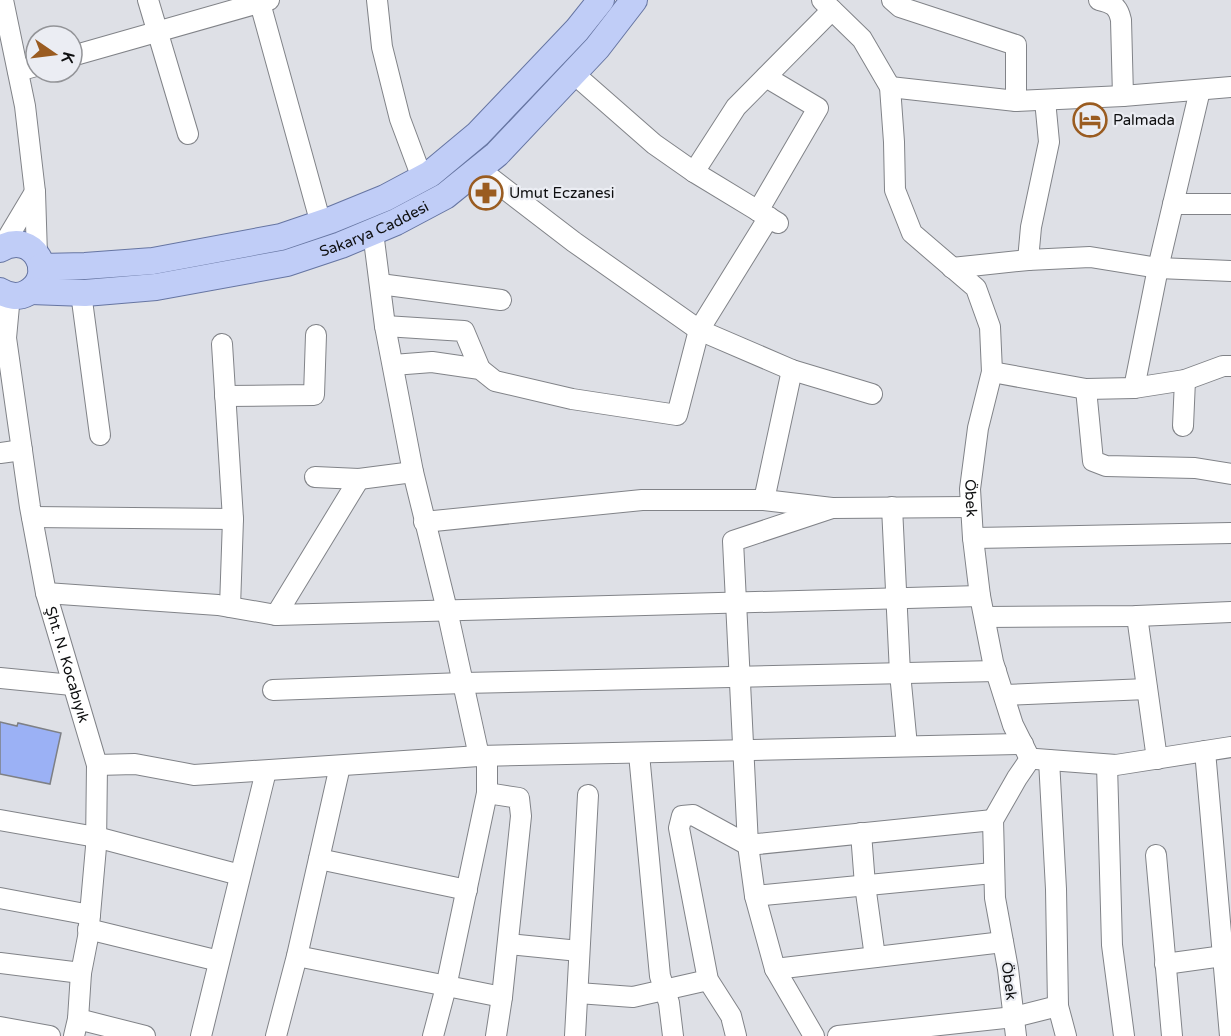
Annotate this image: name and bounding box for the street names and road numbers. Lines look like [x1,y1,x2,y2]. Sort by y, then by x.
street label: Sakarya Caddesi [317,197,432,261]
street label: Öbek [961,478,981,518]
street label: Şht. N. Kocabıyık [41,604,93,725]
street label: Öbek [997,961,1021,1001]

